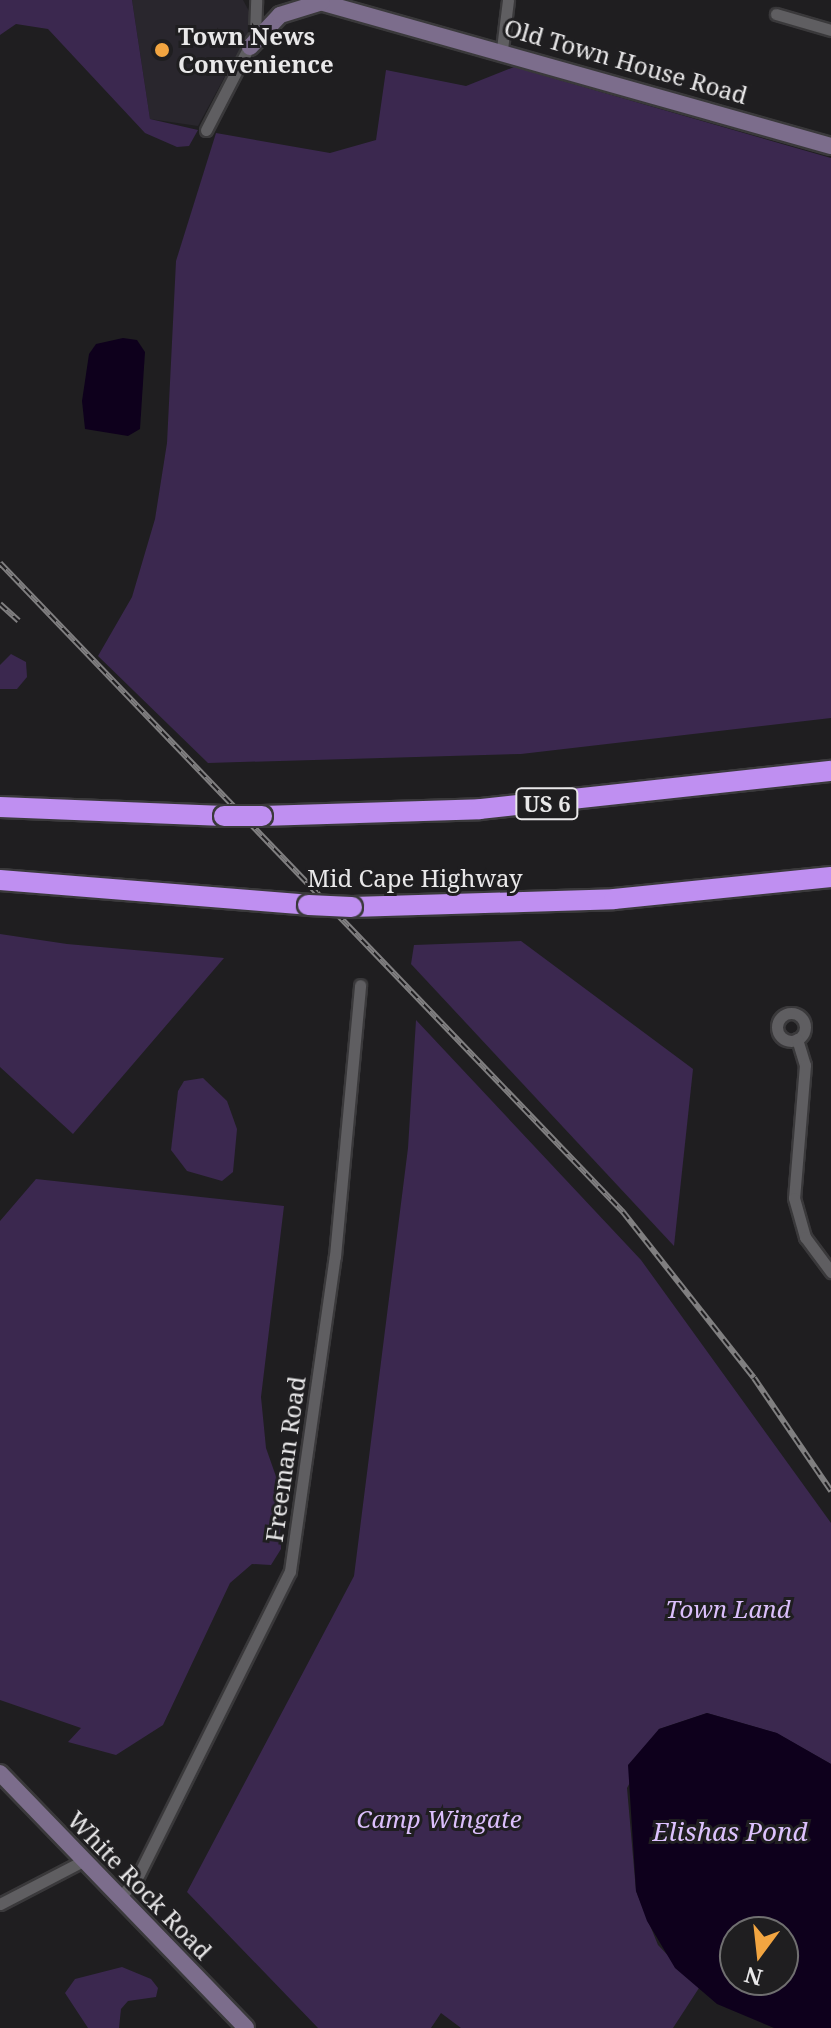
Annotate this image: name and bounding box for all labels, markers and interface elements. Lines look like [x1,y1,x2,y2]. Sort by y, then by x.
street label: Old Town House Road [501,12,751,110]
place label: Town News Convenience [178,22,334,78]
marker: Town News Convenience [153,41,171,59]
road number: US 6 [515,786,579,822]
street label: Mid Cape Highway [307,864,523,892]
street label: Freeman Road [259,1374,311,1544]
park label: Town Land [665,1595,791,1623]
street label: White Rock Road [62,1805,218,1965]
park label: Camp Wingate [356,1805,522,1833]
water label: Elishas Pond [652,1816,808,1848]
north arrow [719,1916,799,1996]
text: N [741,1961,766,1994]

